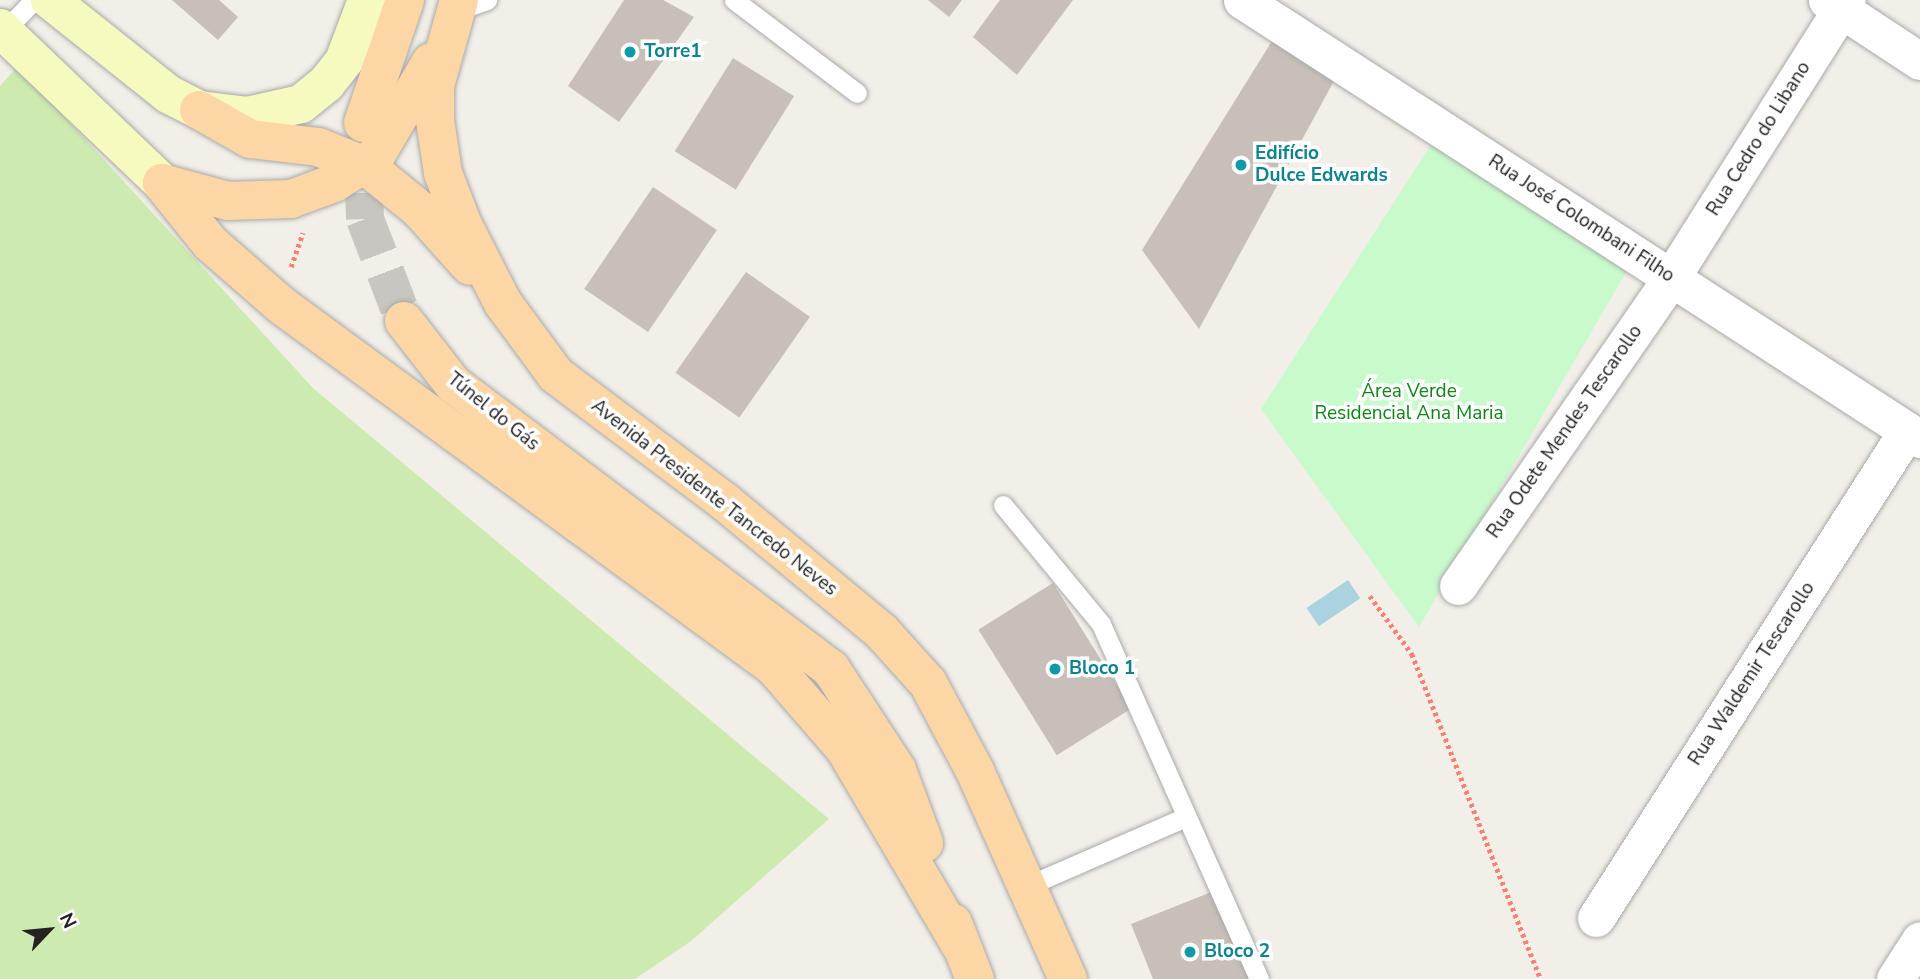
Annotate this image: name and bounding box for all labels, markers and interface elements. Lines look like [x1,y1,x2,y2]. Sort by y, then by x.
place label: Torre1 [644,41,702,63]
marker: Torre1 [622,44,638,60]
street label: Rua Cedro do Libano [1702,58,1816,220]
place label: Edifício Dulce Edwards [1255,143,1388,187]
street label: Rua José Colombani Filho [1484,150,1678,288]
marker: Edifício Dulce Edwards [1233,157,1249,173]
street label: Rua Odete Mendes Tescarollo [1483,321,1647,543]
street label: Túnel do Gás [442,368,544,456]
park label: Área Verde Residencial Ana Maria [1314,381,1504,425]
street label: Avenida Presidente Tancredo Neves [586,395,842,601]
street label: Rua Waldemir Tescarollo [1684,578,1820,770]
place label: Bloco 1 [1069,658,1135,680]
marker: Bloco 1 [1047,661,1063,677]
north arrow [14,895,84,965]
text: N [53,909,83,933]
place label: Bloco 2 [1204,941,1270,963]
marker: Bloco 2 [1182,944,1198,960]

